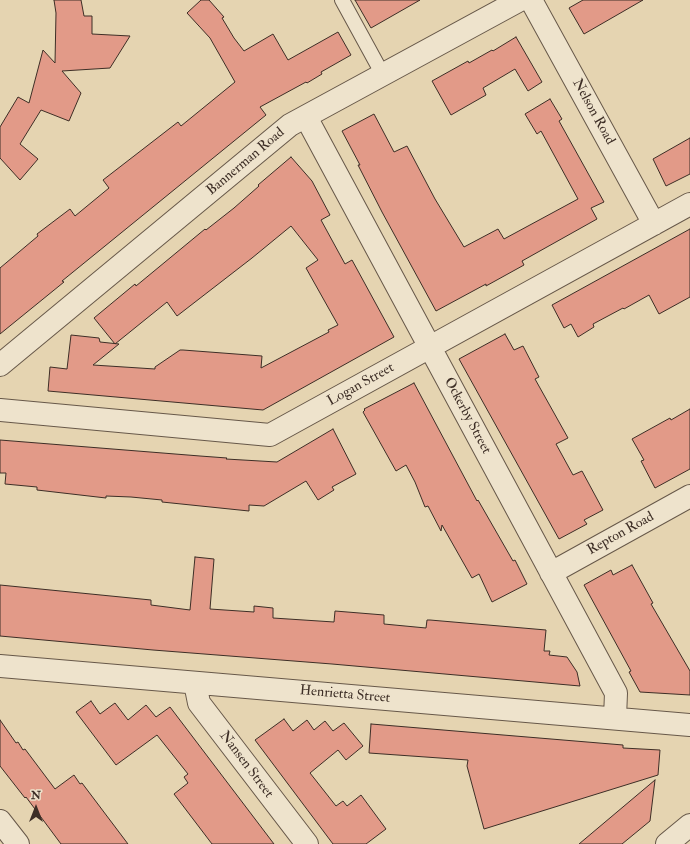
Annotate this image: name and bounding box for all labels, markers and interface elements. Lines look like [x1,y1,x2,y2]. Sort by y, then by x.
street label: Nelson Road [568,76,618,148]
street label: Bannerman Road [204,125,288,199]
street label: Logan Street [325,360,397,410]
street label: Ockerby Street [440,375,494,457]
street label: Repton Road [585,509,657,559]
street label: Henrietta Street [299,683,391,707]
street label: Nansen Street [215,728,277,802]
north arrow [16,788,56,828]
text: N [31,789,41,802]

